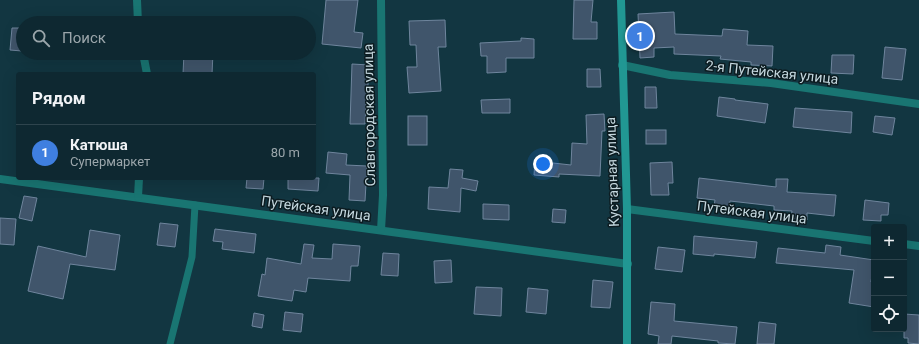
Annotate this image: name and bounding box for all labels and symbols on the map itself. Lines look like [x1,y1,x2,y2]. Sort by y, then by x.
pin: 1 [627,21,653,51]
street label: Славгородская улица [360,44,378,186]
street label: 2-я Путейская улица [705,57,839,87]
street label: Кустарная улица [602,117,622,227]
your location [533,154,553,174]
street label: Путейская улица [260,192,372,224]
street label: Путейская улица [696,197,808,227]

